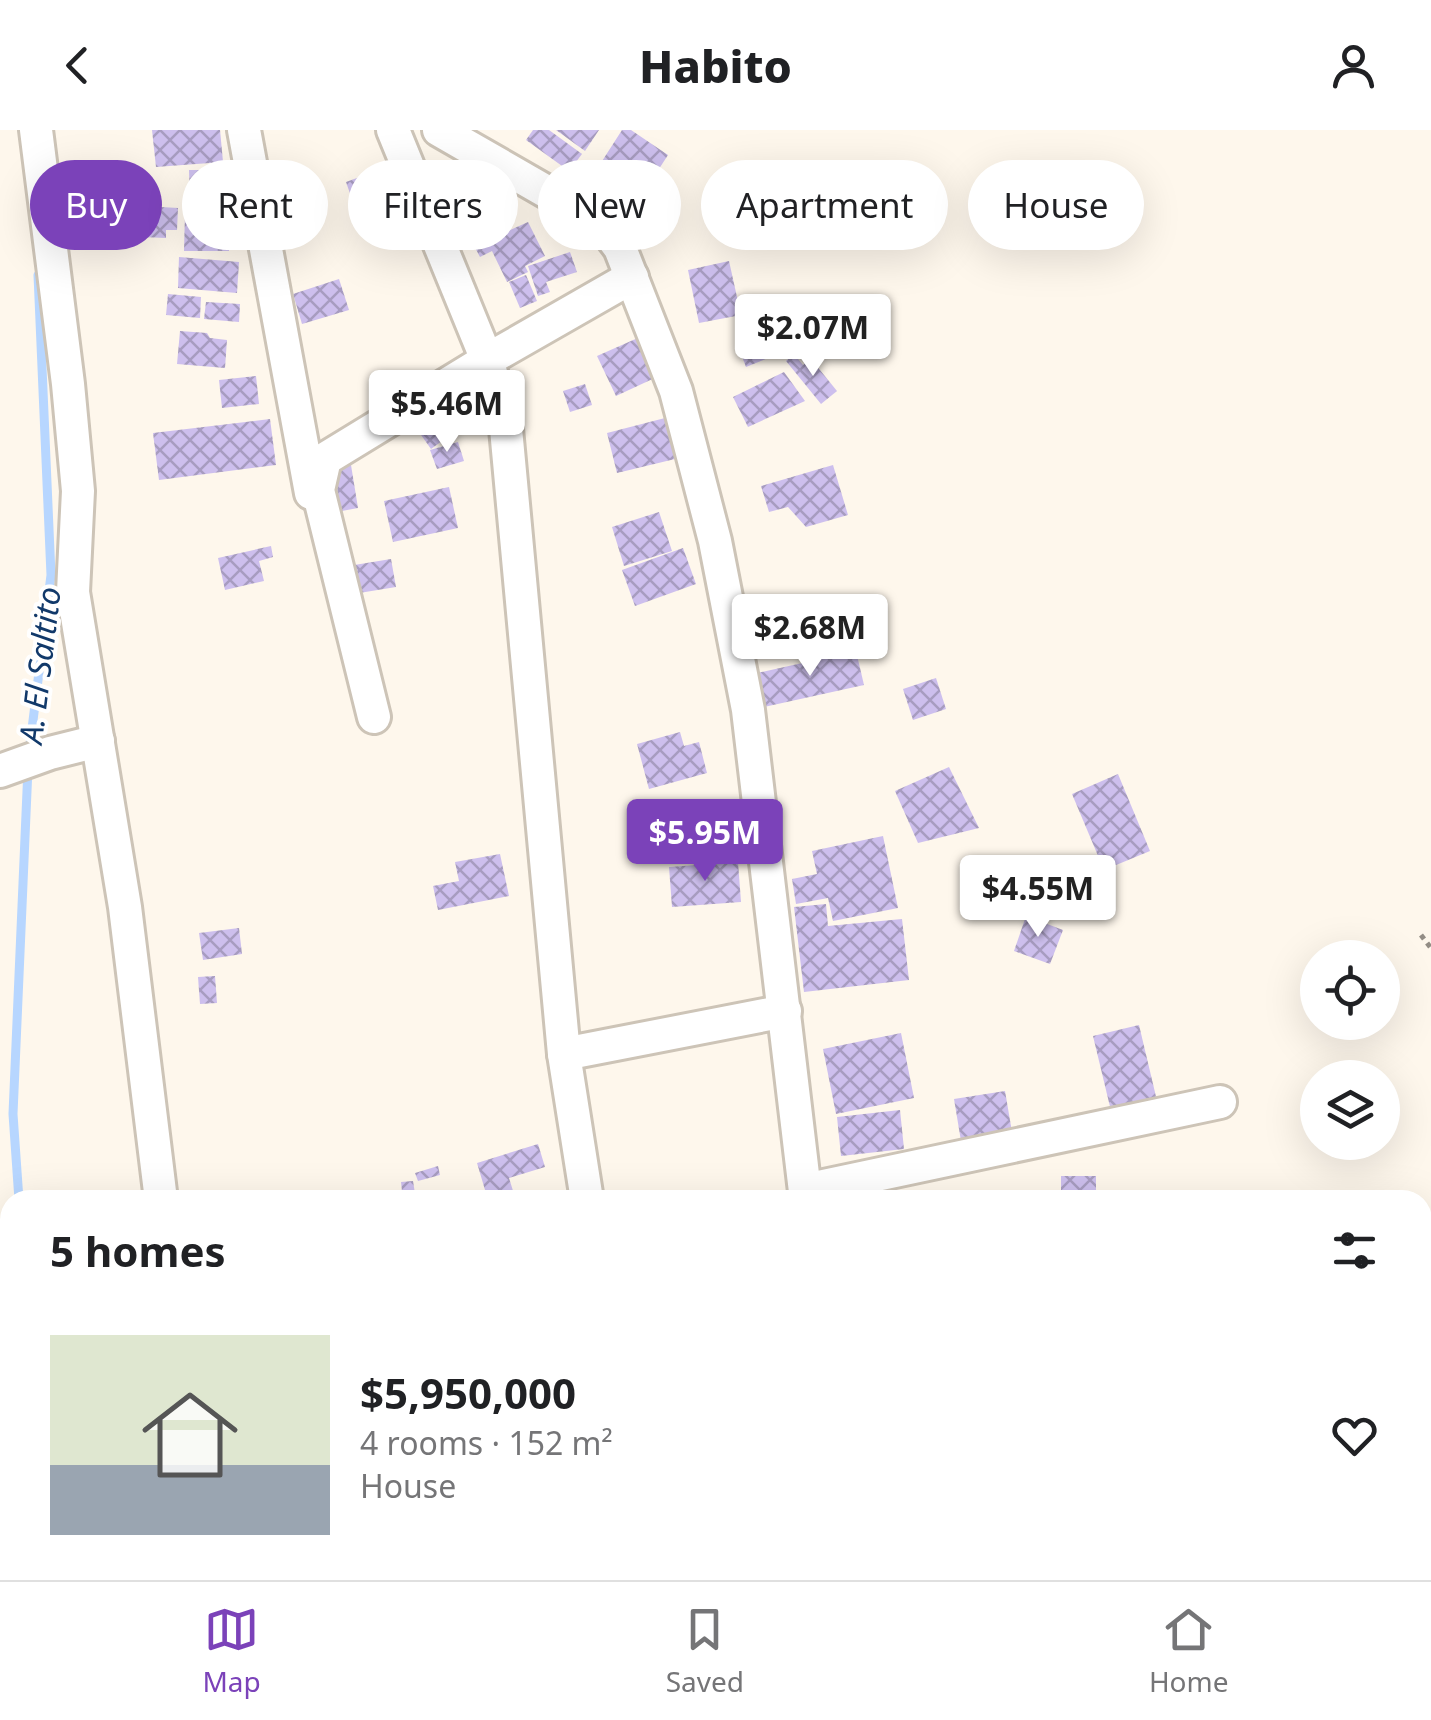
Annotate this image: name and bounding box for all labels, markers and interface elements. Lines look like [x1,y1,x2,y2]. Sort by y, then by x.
text: Habito [639,35,792,96]
icon: back [50,38,105,93]
icon: person [1326,38,1381,93]
chip: Buy [30,160,162,250]
chip: Rent [182,160,328,250]
chip: Filters [348,160,518,250]
chip: New [538,160,681,250]
chip: Apartment [701,160,948,250]
chip: House [968,160,1144,250]
pin: $2.07M [732,294,894,379]
text: $2.07M [757,305,869,348]
pin: $5.46M [366,370,528,455]
text: $5.46M [391,381,503,424]
water label: A. El Saltito [8,584,70,748]
pin: $2.68M [729,594,891,679]
text: $2.68M [754,605,866,648]
pin: $5.95M [624,799,786,884]
text: $5.95M [649,810,761,853]
pin: $4.55M [957,855,1119,940]
text: $4.55M [982,866,1094,909]
map controls [1300,940,1400,1160]
button: locate [1300,940,1400,1040]
button: layers [1300,1060,1400,1160]
text: 5 homes [50,1222,226,1279]
icon: filters [1327,1223,1382,1278]
text: $5,950,000 [360,1364,576,1421]
icon: home [130,1375,250,1495]
icon: heart [1327,1408,1382,1463]
text: 4 rooms · 152 m² [360,1421,613,1464]
text: House [360,1464,456,1507]
tab: Map [202,1602,261,1700]
tab: Saved [666,1602,744,1700]
tab: Home [1149,1602,1229,1700]

